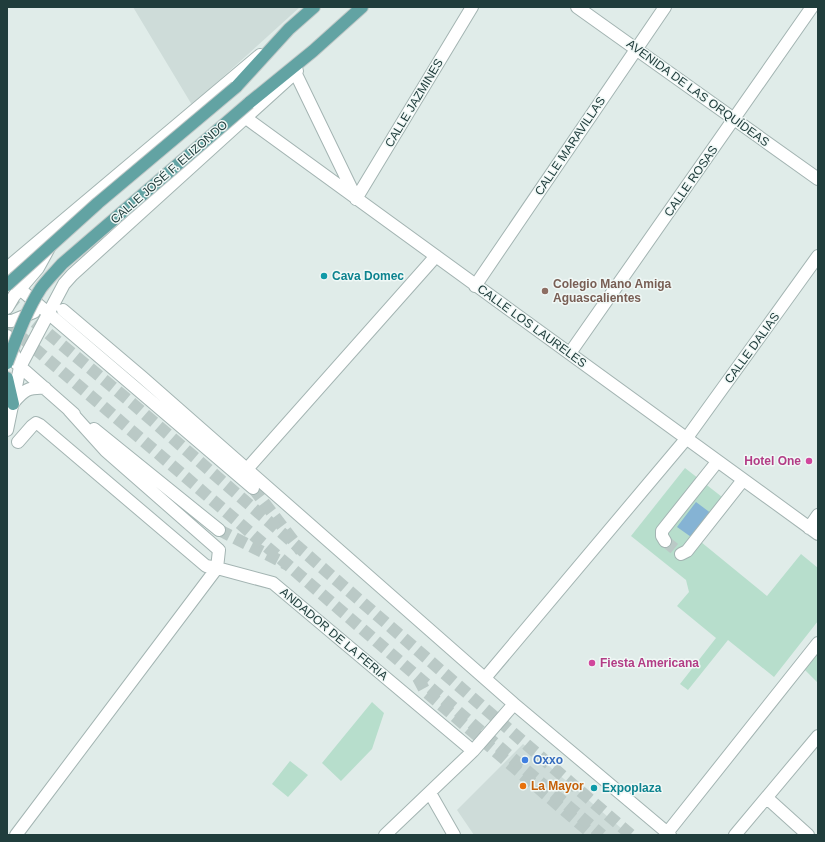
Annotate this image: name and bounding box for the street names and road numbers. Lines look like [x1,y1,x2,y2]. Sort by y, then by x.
street label: AVENIDA DE LAS ORQUÍDEAS [624,36,772,149]
street label: CALLE JAZMINES [382,56,446,150]
street label: CALLE MARAVILLAS [532,94,608,198]
street label: CALLE JOSÉ F. ELIZONDO [107,117,230,227]
street label: CALLE ROSAS [661,143,721,219]
street label: CALLE LOS LAURELES [475,282,589,370]
street label: CALLE DALIAS [722,310,782,386]
street label: ANDADOR DE LA FERIA [277,585,391,683]

